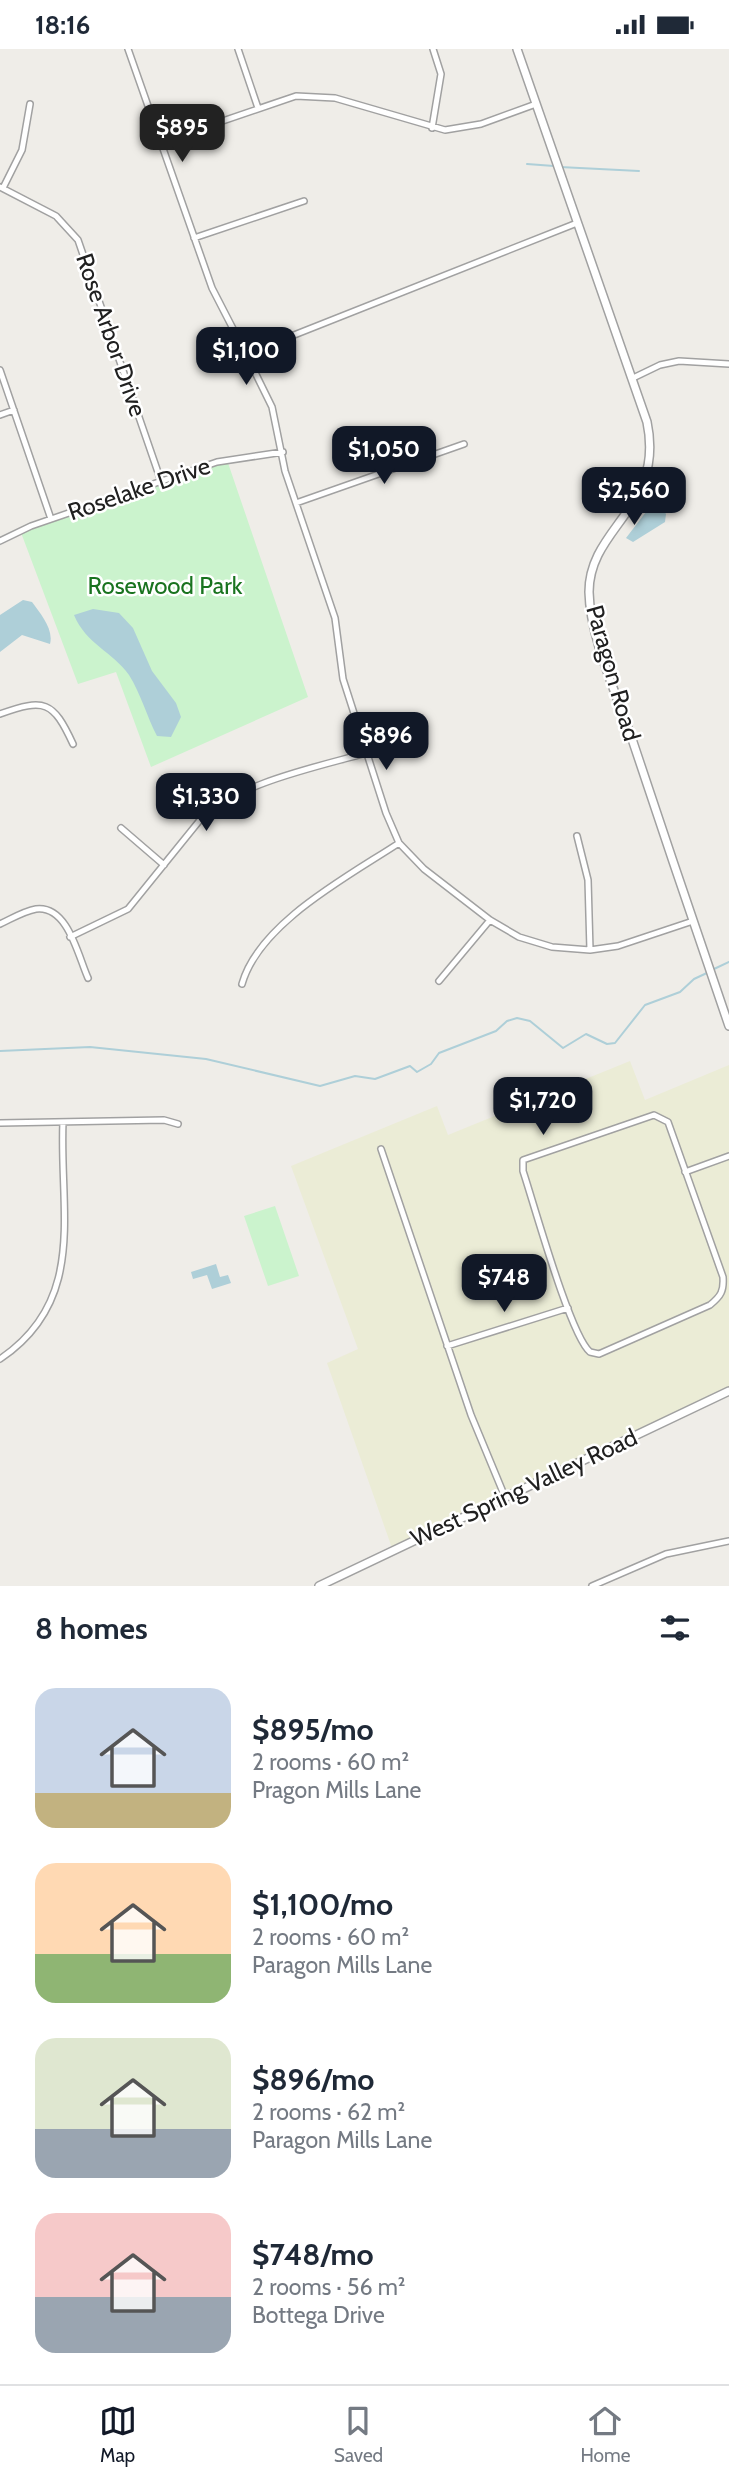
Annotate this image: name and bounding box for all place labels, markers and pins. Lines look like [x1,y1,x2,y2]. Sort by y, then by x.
pin: $895 [141,104,223,164]
pin: $1,100 [189,327,303,387]
pin: $1,050 [327,427,441,486]
pin: $2,560 [577,468,691,527]
pin: $896 [345,713,427,772]
pin: $1,330 [149,773,263,833]
pin: $1,720 [486,1077,600,1137]
pin: $748 [463,1255,545,1314]

